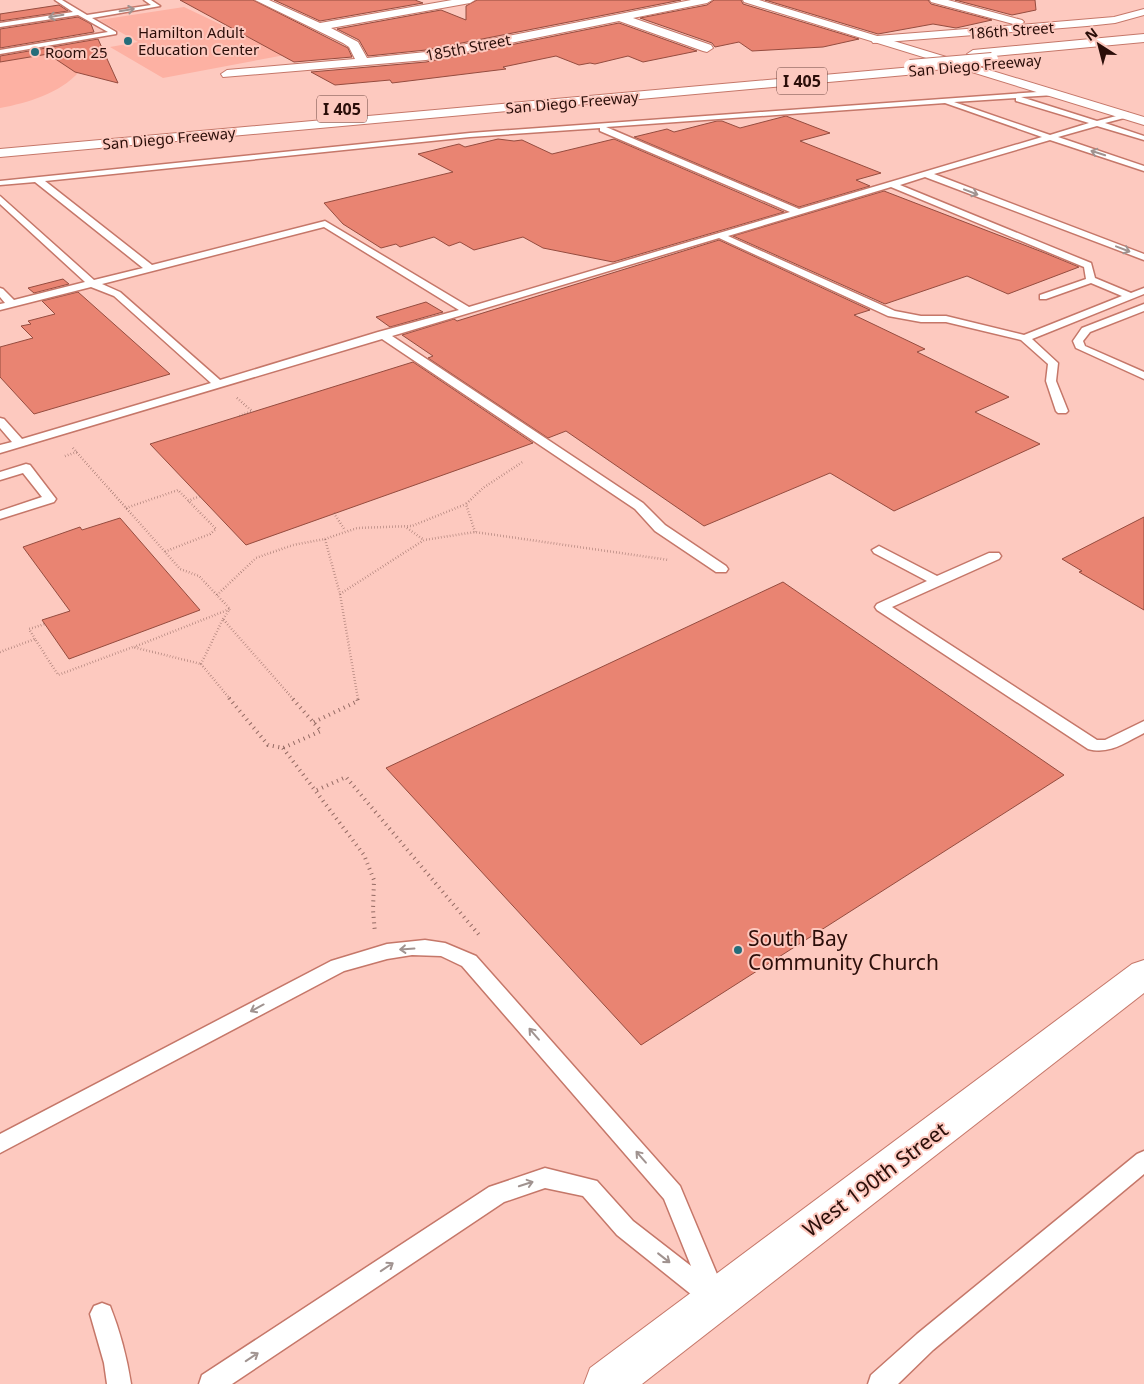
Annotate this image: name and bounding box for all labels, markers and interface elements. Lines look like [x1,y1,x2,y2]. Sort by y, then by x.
one-way arrow [119,5,135,15]
one-way arrow [48,12,64,22]
street label: 186th Street [967,17,1055,43]
north arrow [1074,20,1124,70]
place label: Hamilton Adult Education Center [138,22,259,59]
text: N [1081,23,1101,45]
street label: 185th Street [424,29,513,65]
marker: Hamilton Adult Education Center [122,35,134,47]
place label: Room 25 [45,42,108,62]
marker: Room 25 [29,46,41,58]
street label: San Diego Freeway [908,49,1043,81]
road number: I 405 [777,68,827,94]
street label: San Diego Freeway [505,86,640,118]
road number: I 405 [317,96,367,122]
street label: San Diego Freeway [102,122,237,154]
one-way arrow [1090,148,1106,158]
one-way arrow [963,188,978,197]
one-way arrow [1114,245,1130,254]
place label: South Bay Community Church [748,924,939,976]
marker: South Bay Community Church [732,944,744,956]
one-way arrow [400,945,416,954]
one-way arrow [250,1003,265,1013]
one-way arrow [528,1028,539,1041]
street label: West 190th Street [797,1115,954,1243]
one-way arrow [635,1150,646,1163]
one-way arrow [518,1179,534,1189]
one-way arrow [657,1253,670,1264]
one-way arrow [380,1262,394,1272]
one-way arrow [245,1352,259,1362]

